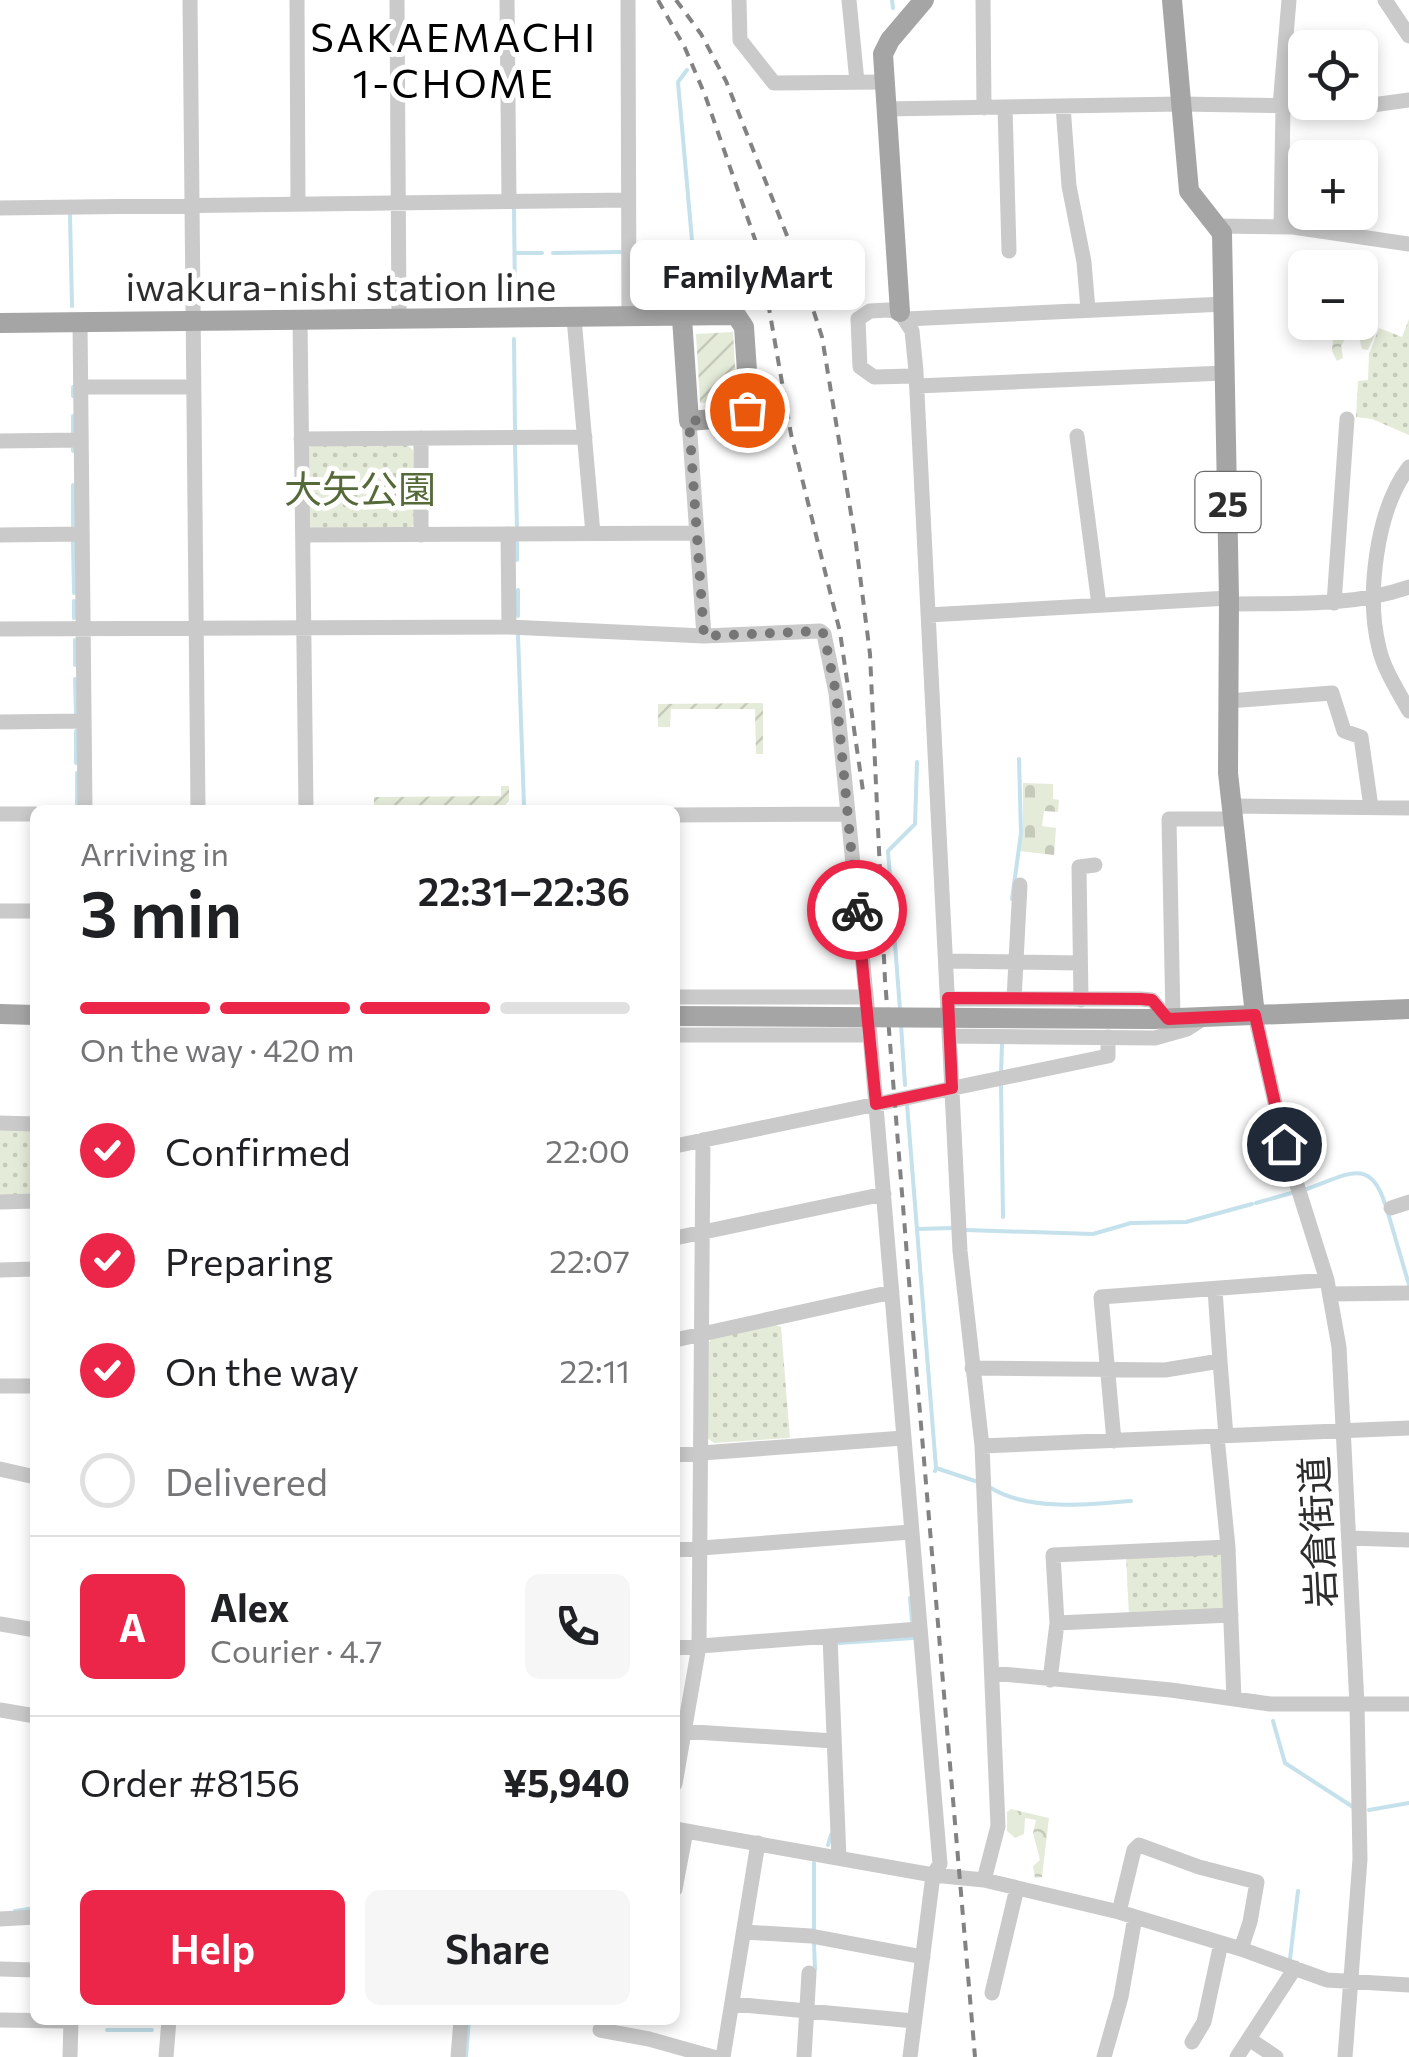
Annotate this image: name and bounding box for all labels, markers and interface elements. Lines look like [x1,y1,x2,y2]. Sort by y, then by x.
district label: SAKAEMACHI 1-CHOME [310,11,598,106]
map controls [1288,30,1378,340]
button: locate [1288,30,1378,120]
button: + [1288,140,1378,230]
callout: FamilyMart [630,240,864,310]
button: − [1288,250,1378,340]
text: FamilyMart [662,255,833,295]
street label: iwakura-nishi station line [126,262,556,309]
pin [705,368,790,453]
icon: bag [720,383,775,438]
park label: 大矢公園 [284,464,436,511]
road number: 25 [1196,472,1260,532]
text: Arriving in [80,833,229,873]
courier [807,860,907,960]
text: 22:31–22:36 [418,867,630,914]
text: 3 min [80,871,242,950]
icon: bike [830,883,885,938]
text: On the way · 420 m [80,1029,354,1069]
pin [1242,1102,1327,1187]
icon: home [1257,1117,1312,1172]
icon: check [80,1123,135,1178]
text: Confirmed [165,1127,351,1174]
text: 22:00 [545,1130,630,1170]
icon: check [80,1233,135,1288]
text: Preparing [165,1237,333,1284]
text: 22:07 [549,1240,630,1280]
icon: check [80,1343,135,1398]
text: On the way [165,1347,359,1394]
text: 22:11 [560,1350,630,1390]
street label: 岩倉街道 [1289,1455,1343,1609]
text: Delivered [165,1457,328,1504]
button: phone [525,1574,630,1679]
text: Alex [210,1583,289,1630]
text: A [119,1603,146,1650]
text: Courier · 4.7 [210,1630,383,1670]
text: Order #8156 [80,1758,300,1805]
text: ¥5,940 [503,1758,630,1805]
button: Help [80,1890,345,2005]
button: Share [365,1890,630,2005]

